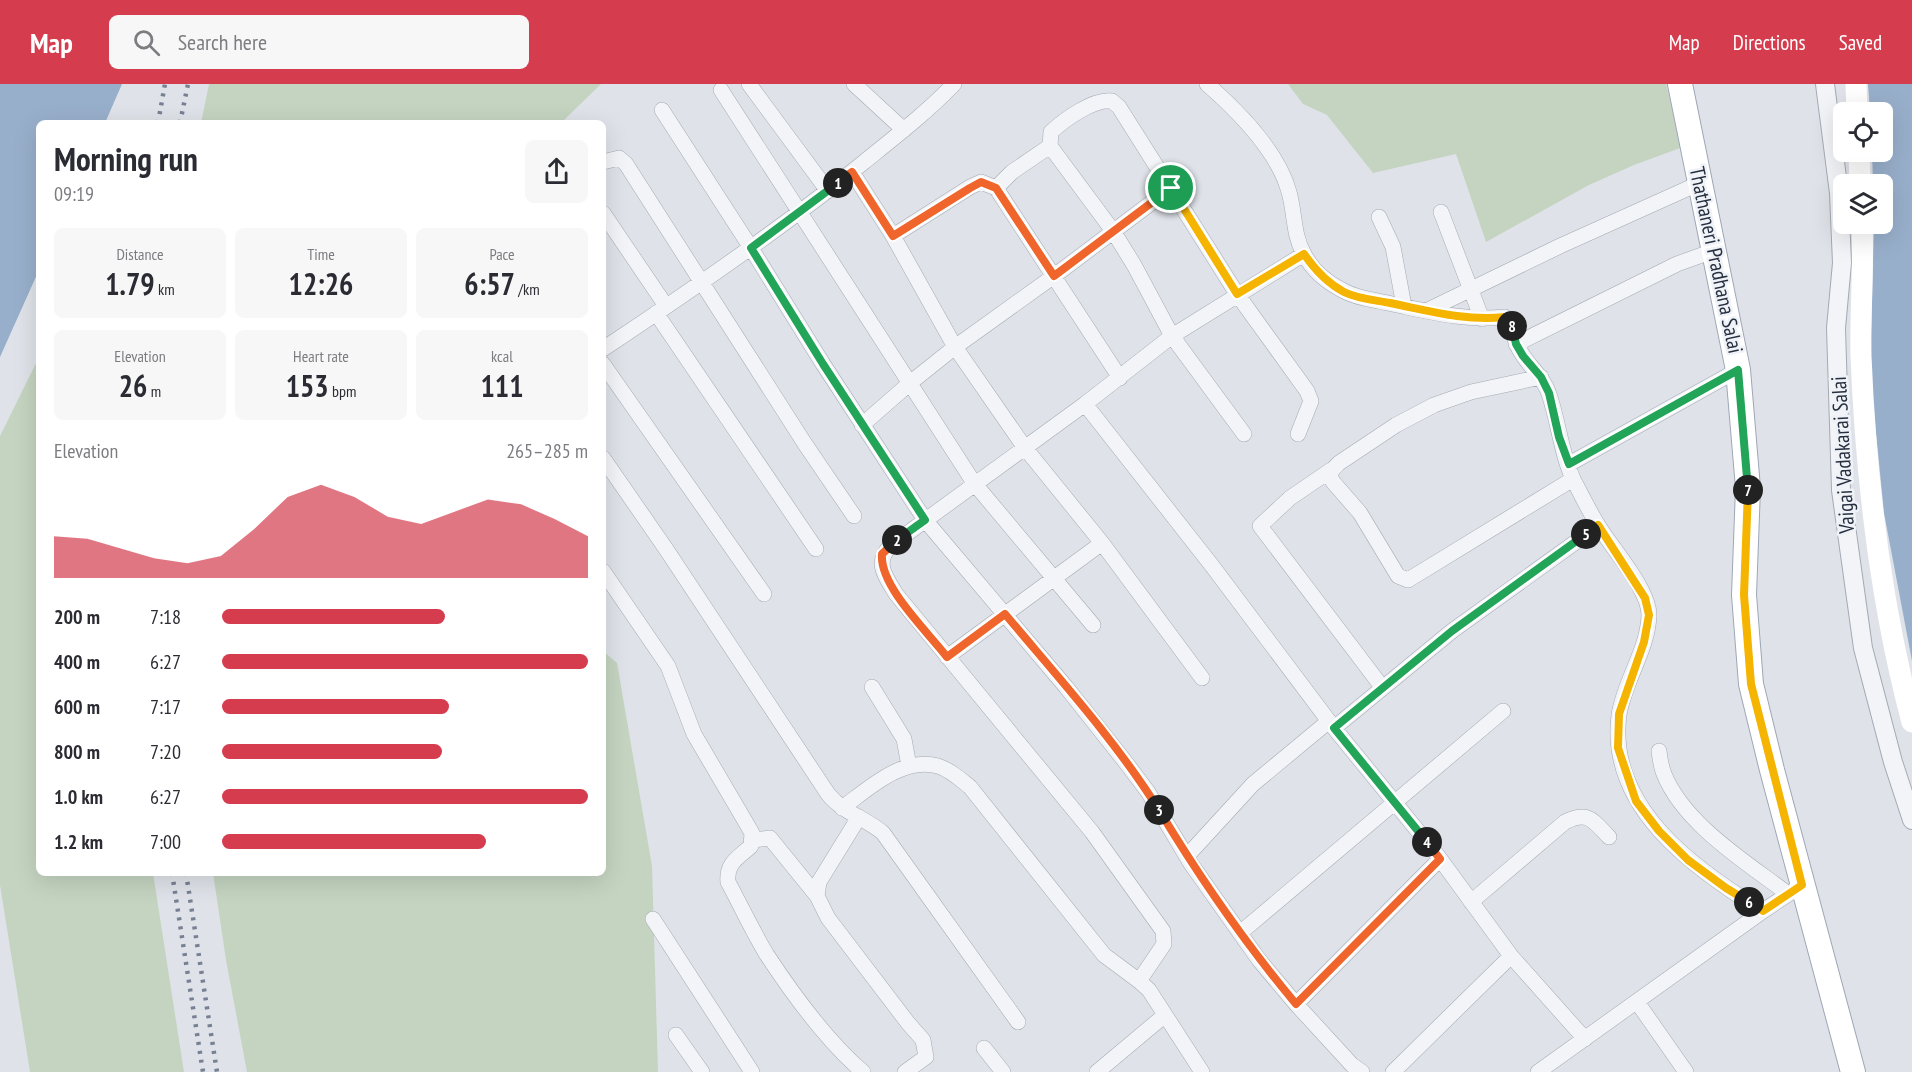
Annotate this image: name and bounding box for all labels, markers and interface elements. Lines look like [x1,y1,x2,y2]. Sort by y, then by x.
search box [109,15,529,69]
text: Map [30,24,73,61]
icon: search [130,26,163,59]
text: Search here [178,28,267,56]
text: Map [1669,29,1700,56]
text: Directions [1733,29,1806,56]
text: Saved [1839,29,1882,56]
map controls [1833,102,1893,234]
button: locate [1833,102,1893,162]
text: Morning run [54,137,198,180]
button: share [525,140,588,203]
pin [1145,162,1196,213]
street label: Thathaneri Pradhana Salai [1684,164,1749,356]
pin: 1 [823,168,853,198]
icon: arrive [1154,171,1187,204]
text: 1 [834,173,842,193]
button: layers [1833,174,1893,234]
text: 09:19 [54,181,94,207]
text: Distance [116,244,164,264]
text: Time [307,244,335,264]
text: Pace [489,244,515,264]
text: 1.79 [105,264,155,303]
text: 12:26 [289,264,353,303]
text: 6:57 [464,264,515,303]
text: km [155,279,175,299]
text: /km [515,279,540,299]
pin: 8 [1497,311,1527,341]
text: 8 [1508,316,1516,336]
text: Elevation [114,346,166,366]
text: Heart rate [293,346,349,366]
text: kcal [491,346,513,366]
text: 26 [119,366,147,405]
text: 153 [286,366,329,405]
text: 111 [480,366,524,405]
street label: Vaigai Vadakarai Salai [1825,376,1860,535]
text: m [147,381,161,401]
text: bpm [329,381,356,401]
text: Elevation [54,438,118,464]
text: 265–285 m [506,438,588,464]
pin: 7 [1733,475,1763,505]
text: 7 [1744,480,1752,500]
pin: 5 [1571,519,1601,549]
text: 5 [1582,524,1590,544]
pin: 2 [882,525,912,555]
text: 2 [893,530,901,550]
text: 200 m [54,604,100,630]
text: 7:18 [150,604,181,630]
text: 400 m [54,649,100,675]
text: 6:27 [150,649,181,675]
text: 600 m [54,694,100,720]
text: 7:17 [150,694,181,720]
text: 800 m [54,739,100,765]
text: 7:20 [150,739,181,765]
text: 1.0 km [54,784,103,810]
text: 6:27 [150,784,181,810]
pin: 3 [1144,795,1174,825]
text: 3 [1155,800,1163,820]
pin: 4 [1412,827,1442,857]
text: 1.2 km [54,829,103,855]
text: 7:00 [150,829,181,855]
text: 4 [1423,832,1431,852]
pin: 6 [1734,887,1764,917]
text: 6 [1745,892,1753,912]

